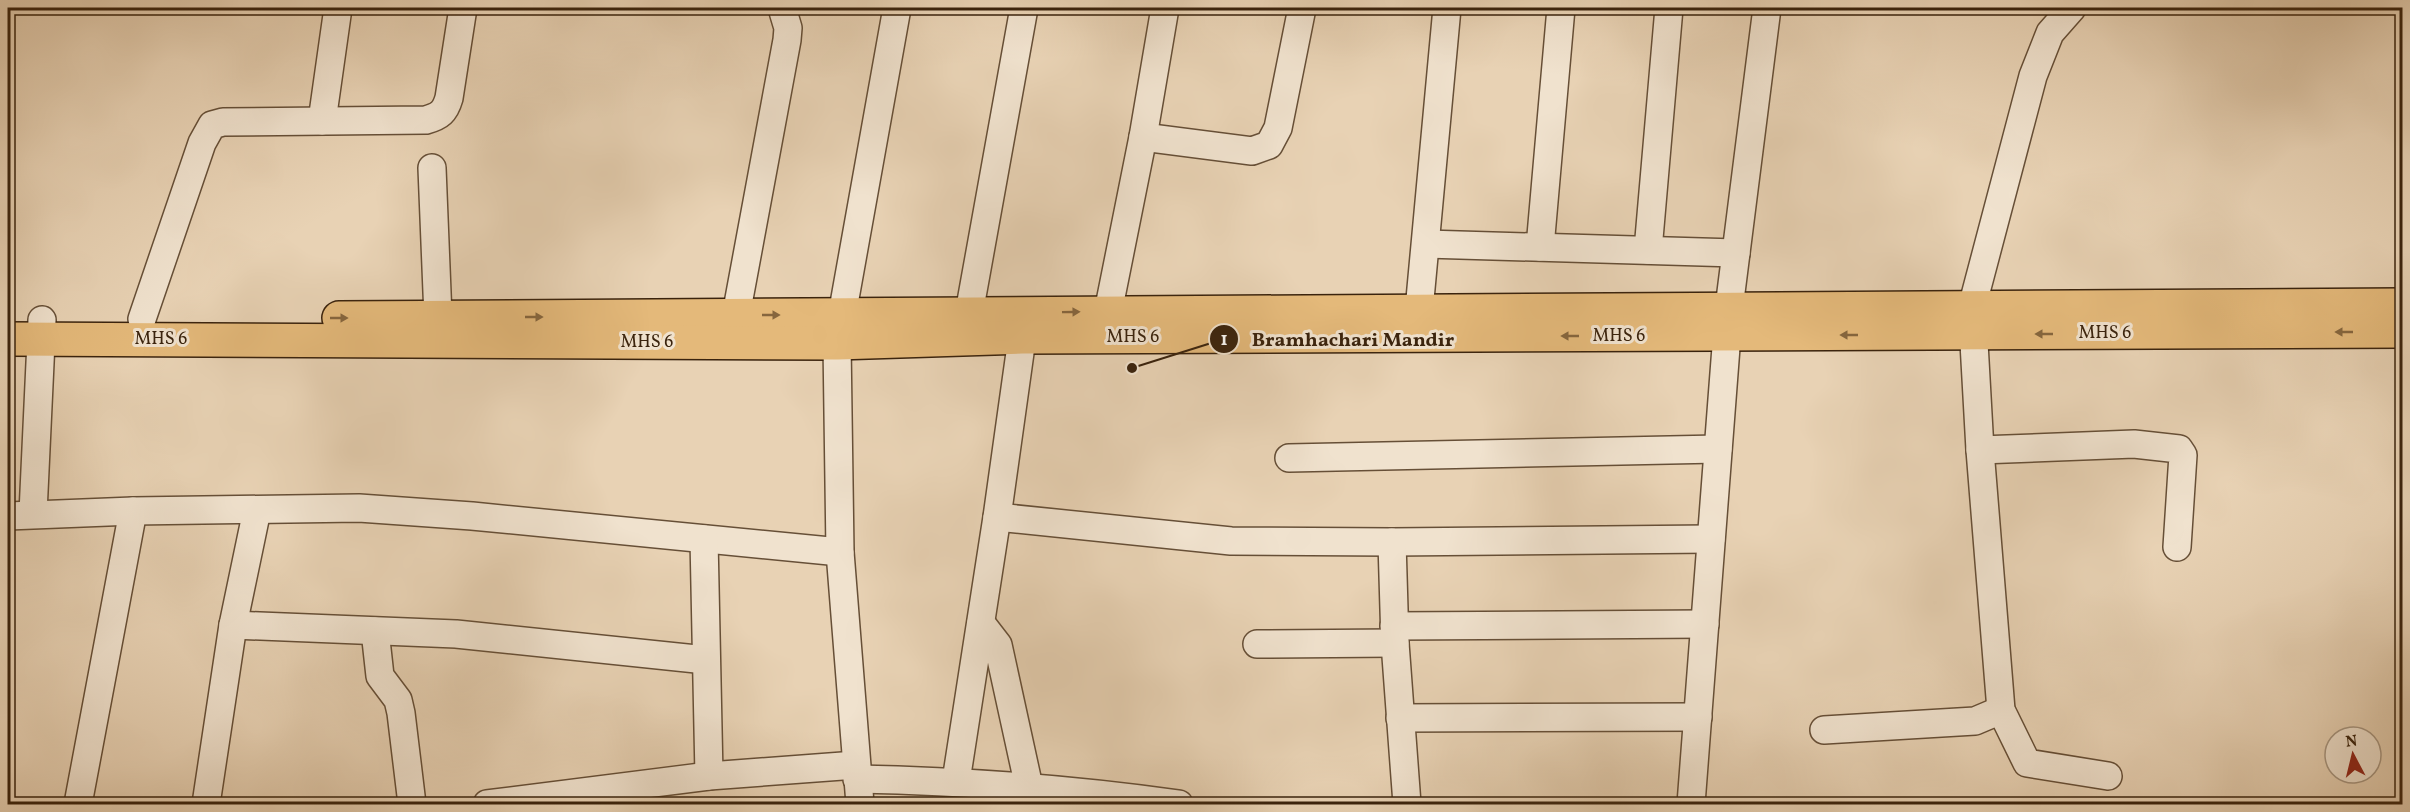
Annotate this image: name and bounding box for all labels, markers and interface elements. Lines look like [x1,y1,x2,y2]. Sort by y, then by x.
one-way arrow [1061,307,1080,317]
one-way arrow [761,310,780,320]
one-way arrow [524,312,543,321]
one-way arrow [329,313,348,323]
callout: Bramhachari Mandir [1209,320,1466,358]
street label: MHS 6 [2079,321,2131,346]
street label: MHS 6 [1593,324,1645,349]
street label: MHS 6 [1107,325,1159,350]
street label: MHS 6 [135,327,187,352]
text: Bramhachari Mandir [1252,327,1455,355]
one-way arrow [2335,327,2354,337]
text: 1 [1220,328,1228,353]
one-way arrow [2035,329,2054,339]
street label: MHS 6 [621,330,673,355]
one-way arrow [1840,330,1859,340]
one-way arrow [1561,331,1580,341]
north arrow [2323,725,2383,785]
text: N [2344,730,2359,754]

